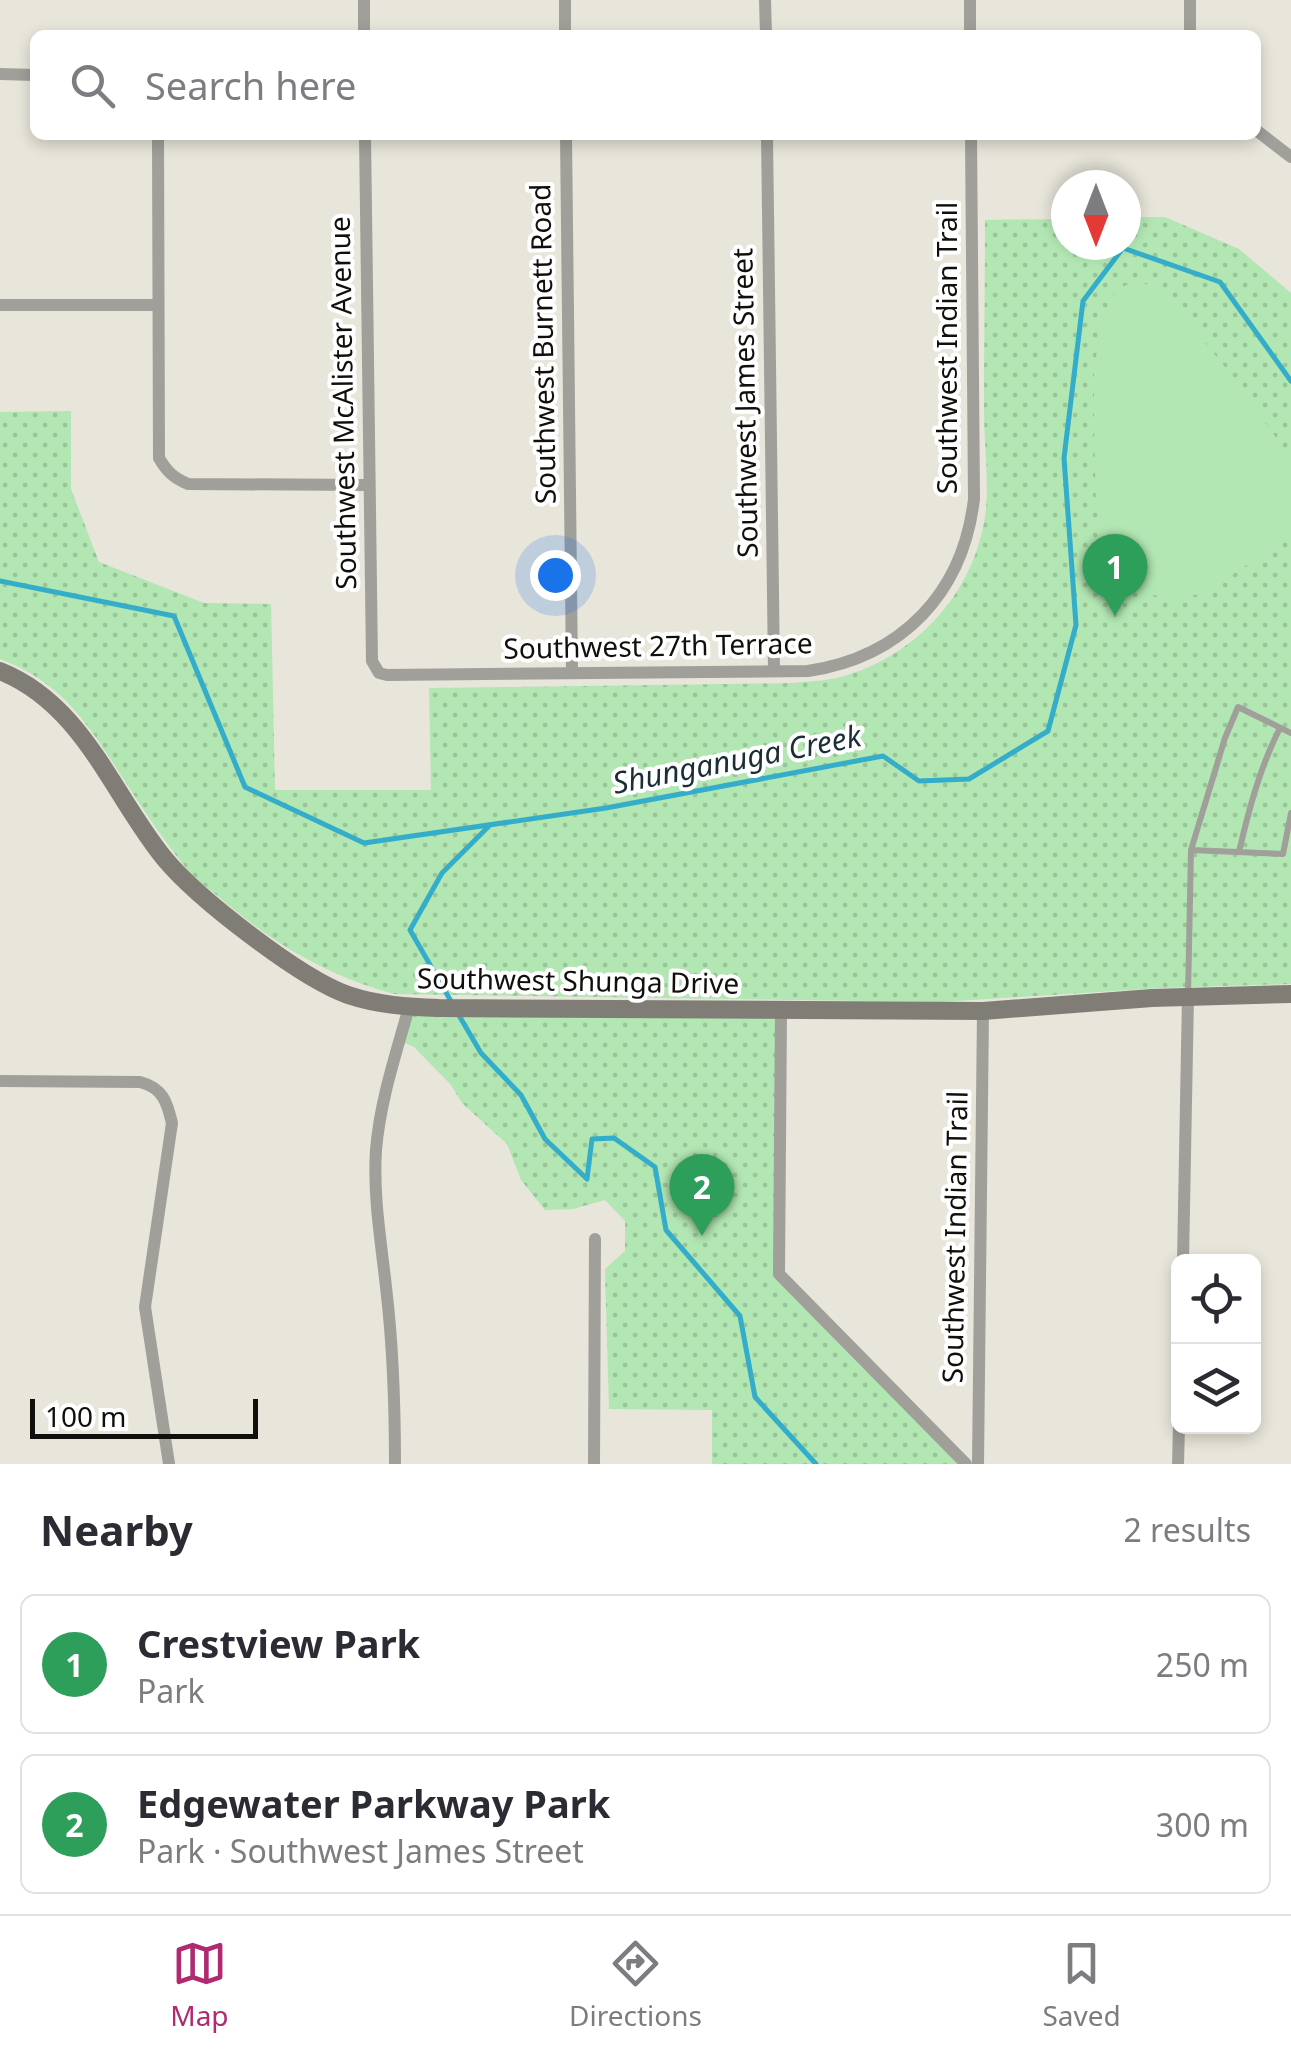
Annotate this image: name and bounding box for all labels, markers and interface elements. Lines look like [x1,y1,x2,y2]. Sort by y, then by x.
search box [30,30,1261,140]
icon: search [65,58,120,113]
text: Search here [145,59,356,111]
north arrow [1051,170,1141,260]
street label: Southwest Burnett Road [520,183,564,505]
street label: Southwest Indian Trail [927,202,965,494]
street label: Southwest McAlister Avenue [320,216,364,590]
street label: Southwest James Street [722,248,766,558]
pin: 1 [1082,534,1148,616]
your location [530,550,581,601]
street label: Southwest 27th Terrace [503,623,813,667]
water label: Shunganuga Creek [609,714,866,803]
street label: Southwest Shunga Drive [417,958,740,1002]
street label: Southwest Indian Trail [932,1090,976,1384]
pin: 2 [670,1154,734,1236]
map controls [1171,1254,1261,1434]
button: locate [1171,1254,1261,1344]
button: layers [1171,1344,1261,1434]
scale bar [30,1394,258,1438]
text: 100 m [45,1397,127,1435]
text: Nearby [40,1501,193,1558]
text: 2 results [1124,1508,1251,1551]
text: Crestview Park [137,1617,420,1669]
text: 1 [65,1643,84,1686]
text: 250 m [1156,1643,1249,1686]
text: Park [137,1669,205,1712]
text: Edgewater Parkway Park [137,1777,610,1829]
text: 2 [65,1803,84,1846]
text: 300 m [1156,1803,1249,1846]
text: Park · Southwest James Street [137,1829,584,1872]
tab: Map [170,1936,229,2034]
tab: Directions [569,1936,702,2034]
tab: Saved [1042,1936,1121,2034]

